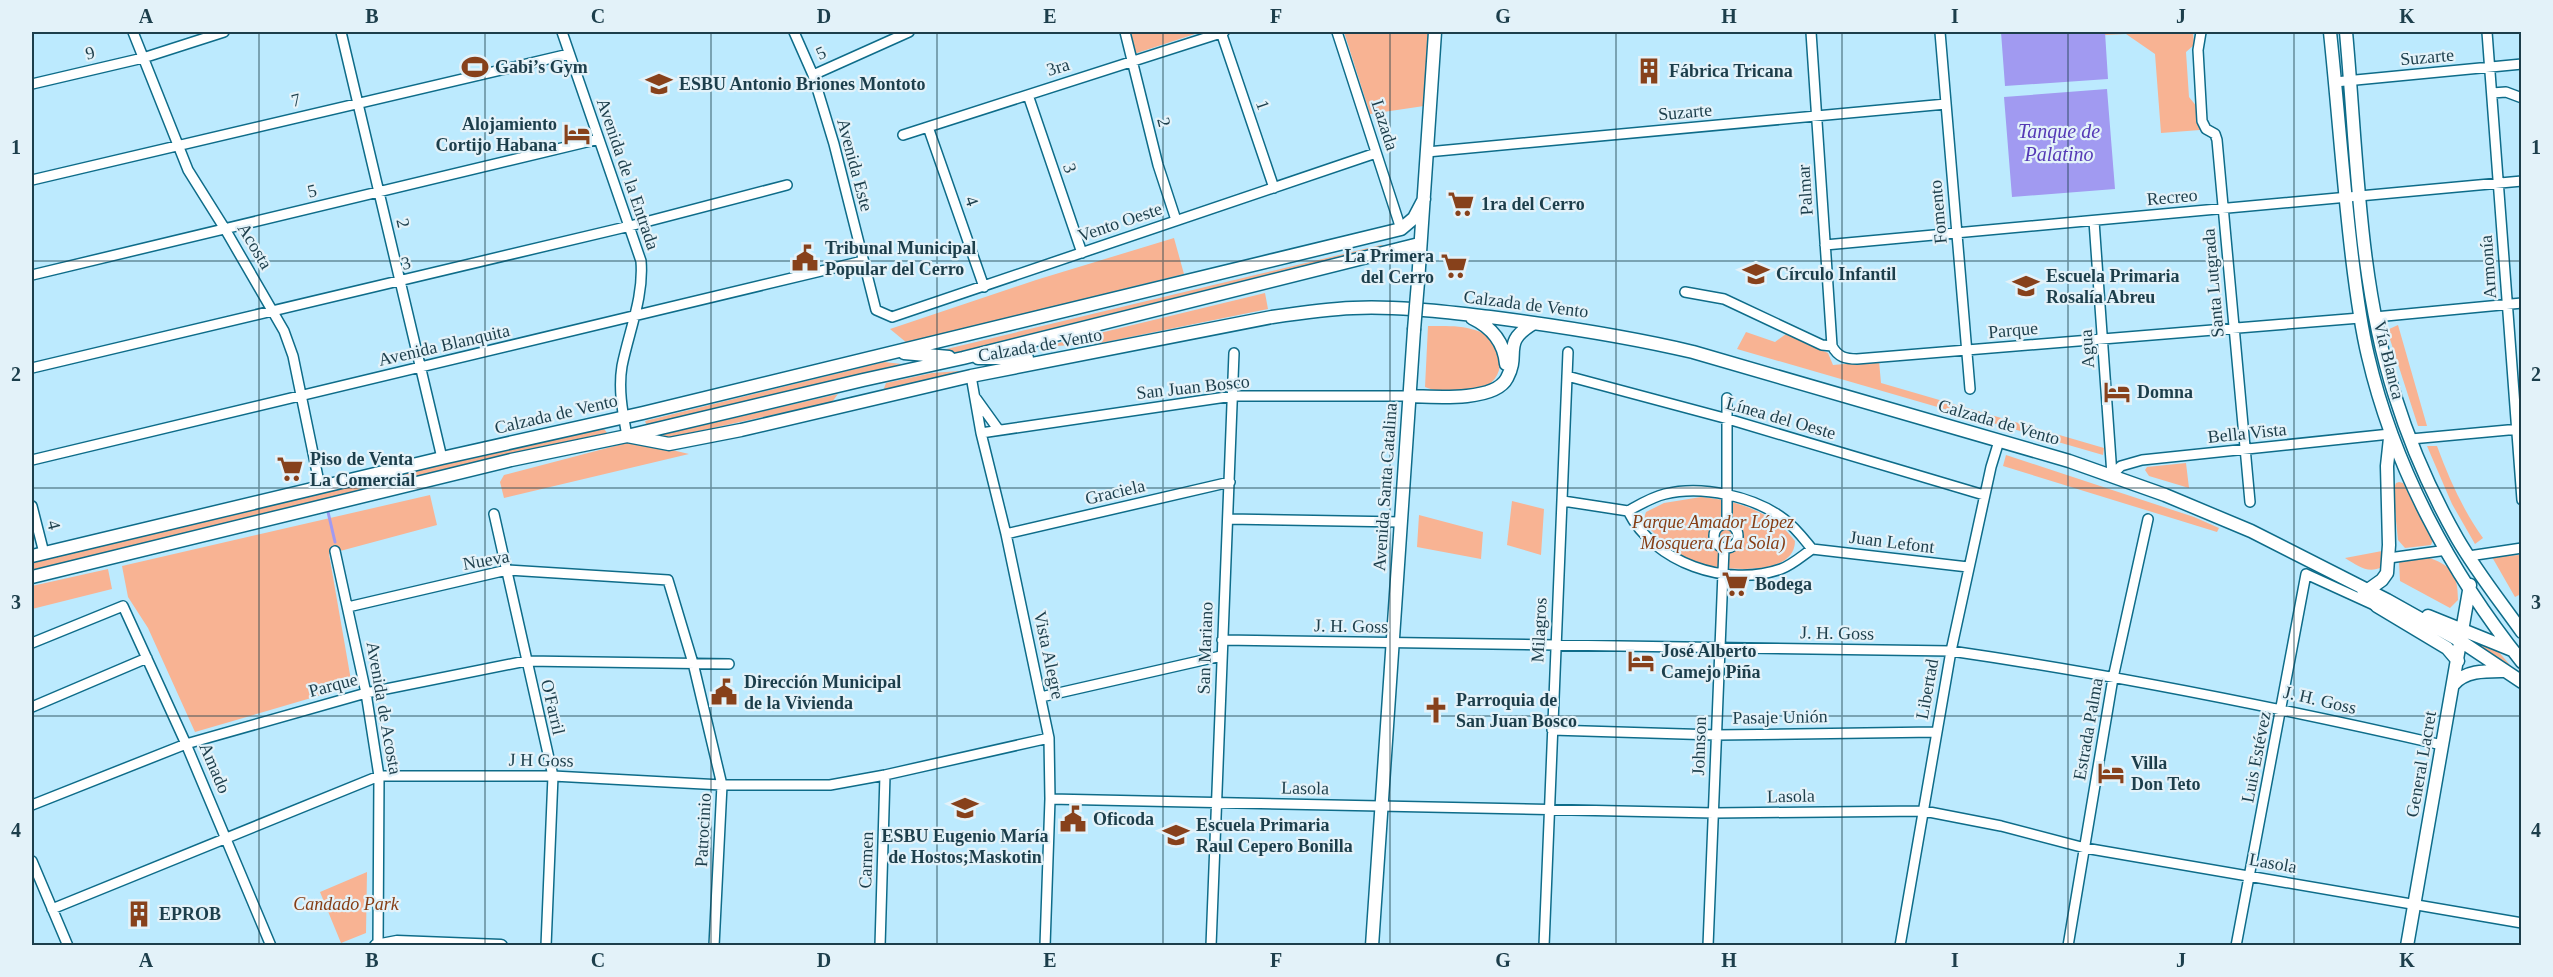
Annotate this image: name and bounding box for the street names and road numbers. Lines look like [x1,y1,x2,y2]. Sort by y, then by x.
street label: 9 [83,42,97,64]
street label: 5 [813,42,829,64]
street label: Suzarte [2399,45,2455,69]
street label: 3ra [1044,54,1072,80]
street label: 7 [289,89,303,111]
street label: Avenida de la Entrada [593,96,663,252]
street label: 1 [1252,97,1274,113]
street label: Lazada [1367,97,1403,153]
street label: Suzarte [1657,100,1713,124]
street label: 2 [1153,115,1175,129]
street label: Avenida Este [833,116,877,214]
street label: 3 [1059,160,1081,176]
street label: Palmar [1793,164,1817,216]
street label: Fomento [1925,179,1951,245]
street label: 5 [305,180,319,202]
street label: Recreo [2146,185,2198,209]
street label: 4 [961,193,983,209]
street label: Vento Oeste [1075,198,1165,246]
street label: 2 [392,216,414,230]
street label: Acosta [234,219,276,273]
street label: Santa Lutgrada [2198,228,2228,338]
street label: Armonía [2476,234,2500,300]
street label: 3 [399,252,413,274]
street label: Calzada de Vento [1462,286,1590,322]
street label: Parque [1987,318,2039,342]
street label: Vía Blanca [2370,319,2408,401]
street label: Avenida Blanquita [376,320,512,370]
street label: Calzada de Vento [976,324,1104,366]
street label: Agua [2076,329,2098,369]
street label: San Juan Bosco [1135,371,1251,403]
street label: Calzada de Vento [493,390,619,438]
street label: Línea del Oeste [1724,393,1838,443]
street label: Calzada de Vento [1936,395,2062,449]
street label: Avenida Santa Catalina [1369,402,1401,572]
street label: Bella Vista [2207,419,2287,447]
street label: Graciela [1083,475,1147,509]
street label: 4 [43,518,65,532]
street label: Juan Lefont [1848,527,1936,557]
street label: Nueva [461,546,511,574]
street label: Milagros [1527,597,1551,663]
street label: San Mariano [1193,601,1217,695]
street label: Vista Alegre [1030,609,1068,701]
street label: J. H. Goss [1314,615,1388,637]
street label: J. H. Goss [1800,622,1874,644]
street label: Avenida de Acosta [362,640,406,776]
street label: Libertad [1912,657,1942,721]
street label: Parque [306,669,360,701]
street label: Estrada Palma [2069,676,2107,782]
street label: O'Farril [537,677,569,737]
street label: J. H. Goss [2282,682,2358,718]
street label: Pasaje Unión [1732,706,1828,728]
street label: General Lacret [2402,709,2440,819]
street label: Luis Estévez [2237,710,2275,804]
street label: Johnson [1688,716,1710,776]
street label: Amado [195,740,235,796]
street label: J H Goss [508,749,574,771]
street label: Lasola [1281,778,1329,798]
street label: Lasola [1767,786,1815,806]
street label: Patrocinio [691,793,715,867]
street label: Carmen [855,831,877,889]
street label: Lasola [2248,849,2298,877]

